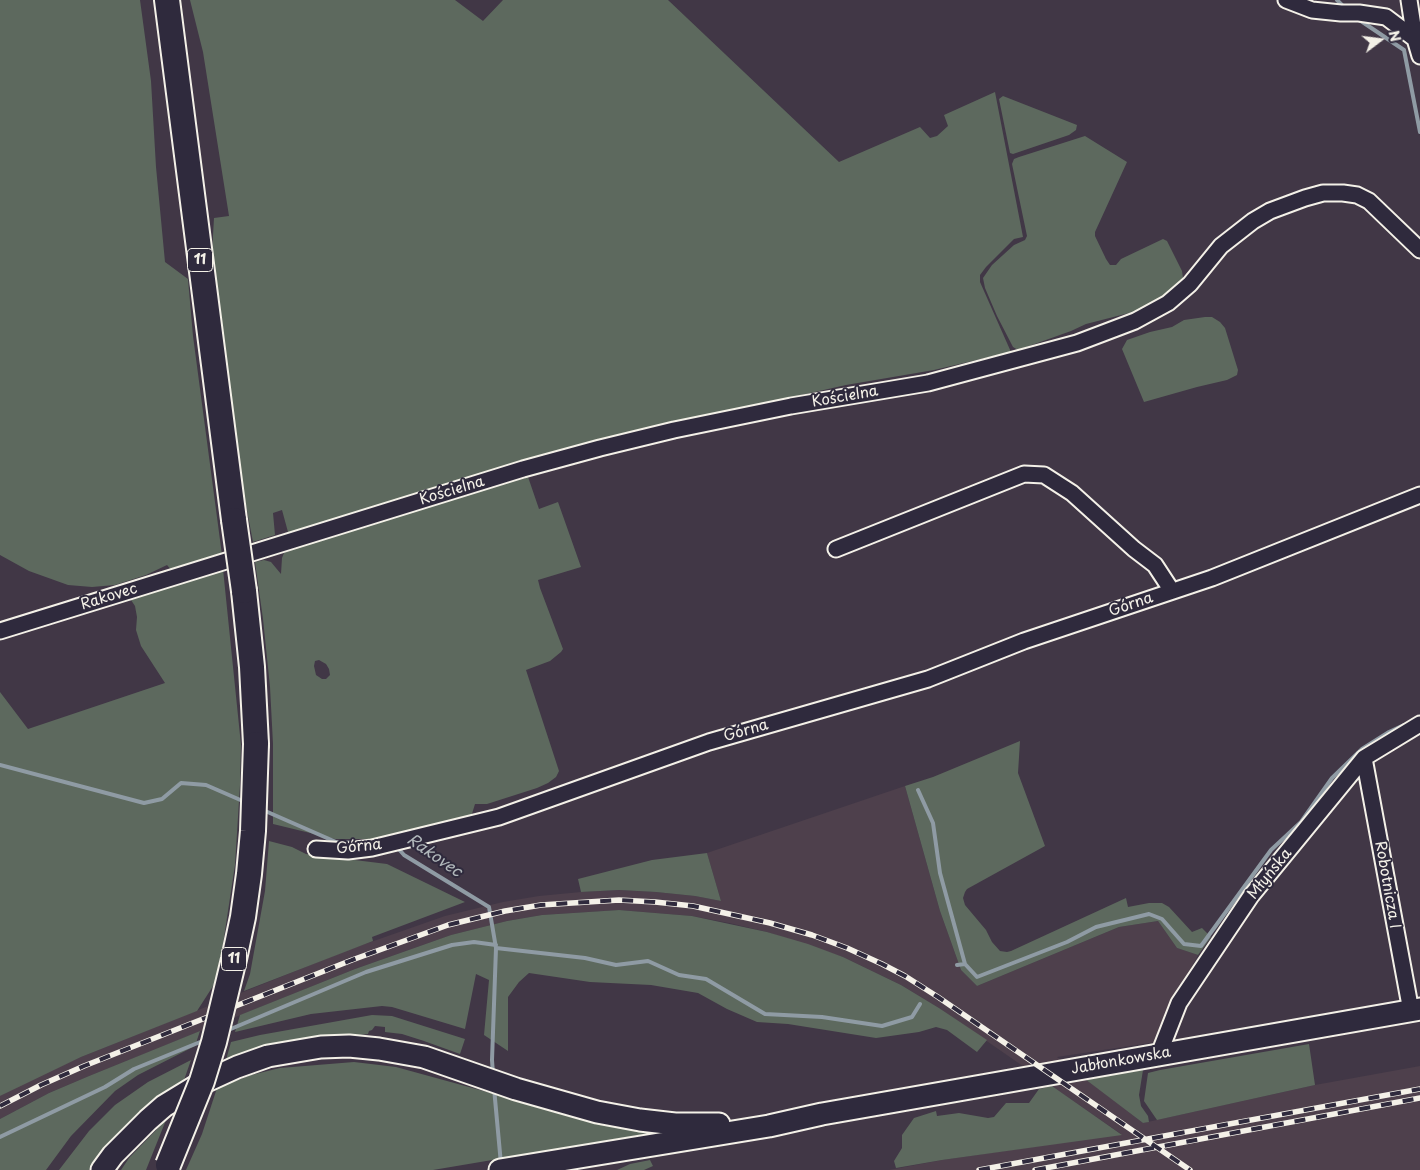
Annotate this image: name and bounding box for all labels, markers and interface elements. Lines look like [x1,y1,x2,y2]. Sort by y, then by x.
north arrow [1355,15,1405,65]
text: N [1383,28,1407,44]
road number: 11 [188,248,212,272]
street label: Kościelna [810,382,880,412]
street label: Kościelna [417,473,487,509]
street label: Rakovec [78,580,140,614]
street label: Górna [1107,589,1155,621]
street label: Górna [722,716,770,746]
water label: Rakovec [403,830,465,882]
street label: Górna [335,836,383,858]
street label: Robotnicza I [1370,840,1404,930]
street label: Młyńska [1244,845,1296,903]
road number: 11 [222,948,246,971]
street label: Jabłonkowska [1070,1043,1172,1079]

